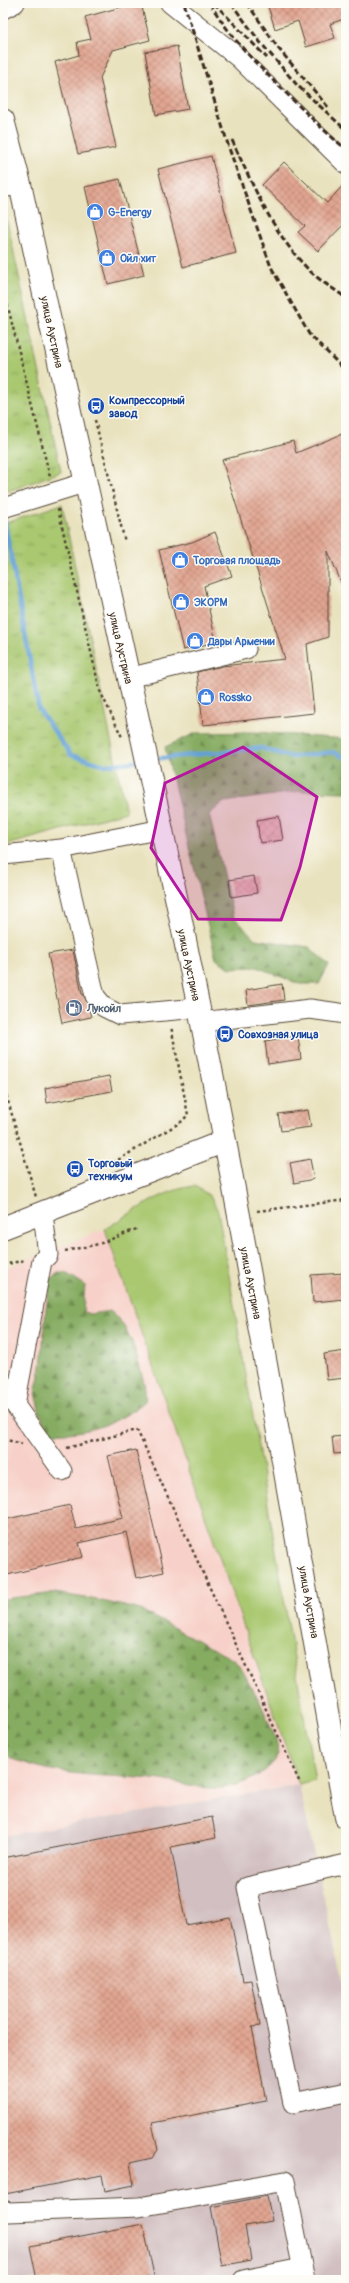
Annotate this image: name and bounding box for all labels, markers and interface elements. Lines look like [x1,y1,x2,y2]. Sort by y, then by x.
shop icon: G-Energy [85,202,105,222]
place label: G-Energy [108,206,152,219]
shop icon: Ойл хит [97,248,117,268]
place label: Ойл хит [120,252,157,265]
street label: улица Аустрина [37,294,65,369]
place label: Компрессорный завод [109,394,185,420]
bus stop icon: Компрессорный завод [86,396,106,416]
shop icon: Торговая площадь [170,550,190,570]
place label: Торговая площадь [192,554,281,567]
shop icon: ЭКОРМ [171,592,191,612]
place label: ЭКОРМ [194,596,227,609]
street label: улица Аустрина [106,610,135,685]
shop icon: Дары Армении [185,631,205,651]
place label: Дары Армении [207,635,275,648]
shop icon: Rossko [196,687,216,707]
place label: Rossko [219,691,252,704]
street label: улица Аустрина [174,927,202,1002]
fuel station icon: Лукойл [64,998,84,1018]
place label: Лукойл [86,1002,121,1015]
bus stop icon: Совхозная улица [215,1024,235,1044]
place label: Совхозная улица [238,1028,318,1041]
place label: Торговый техникум [87,1157,133,1183]
bus stop icon: Торговый техникум [65,1159,85,1179]
street label: улица Аустрина [237,1245,264,1320]
street label: улица Аустрина [296,1564,321,1639]

